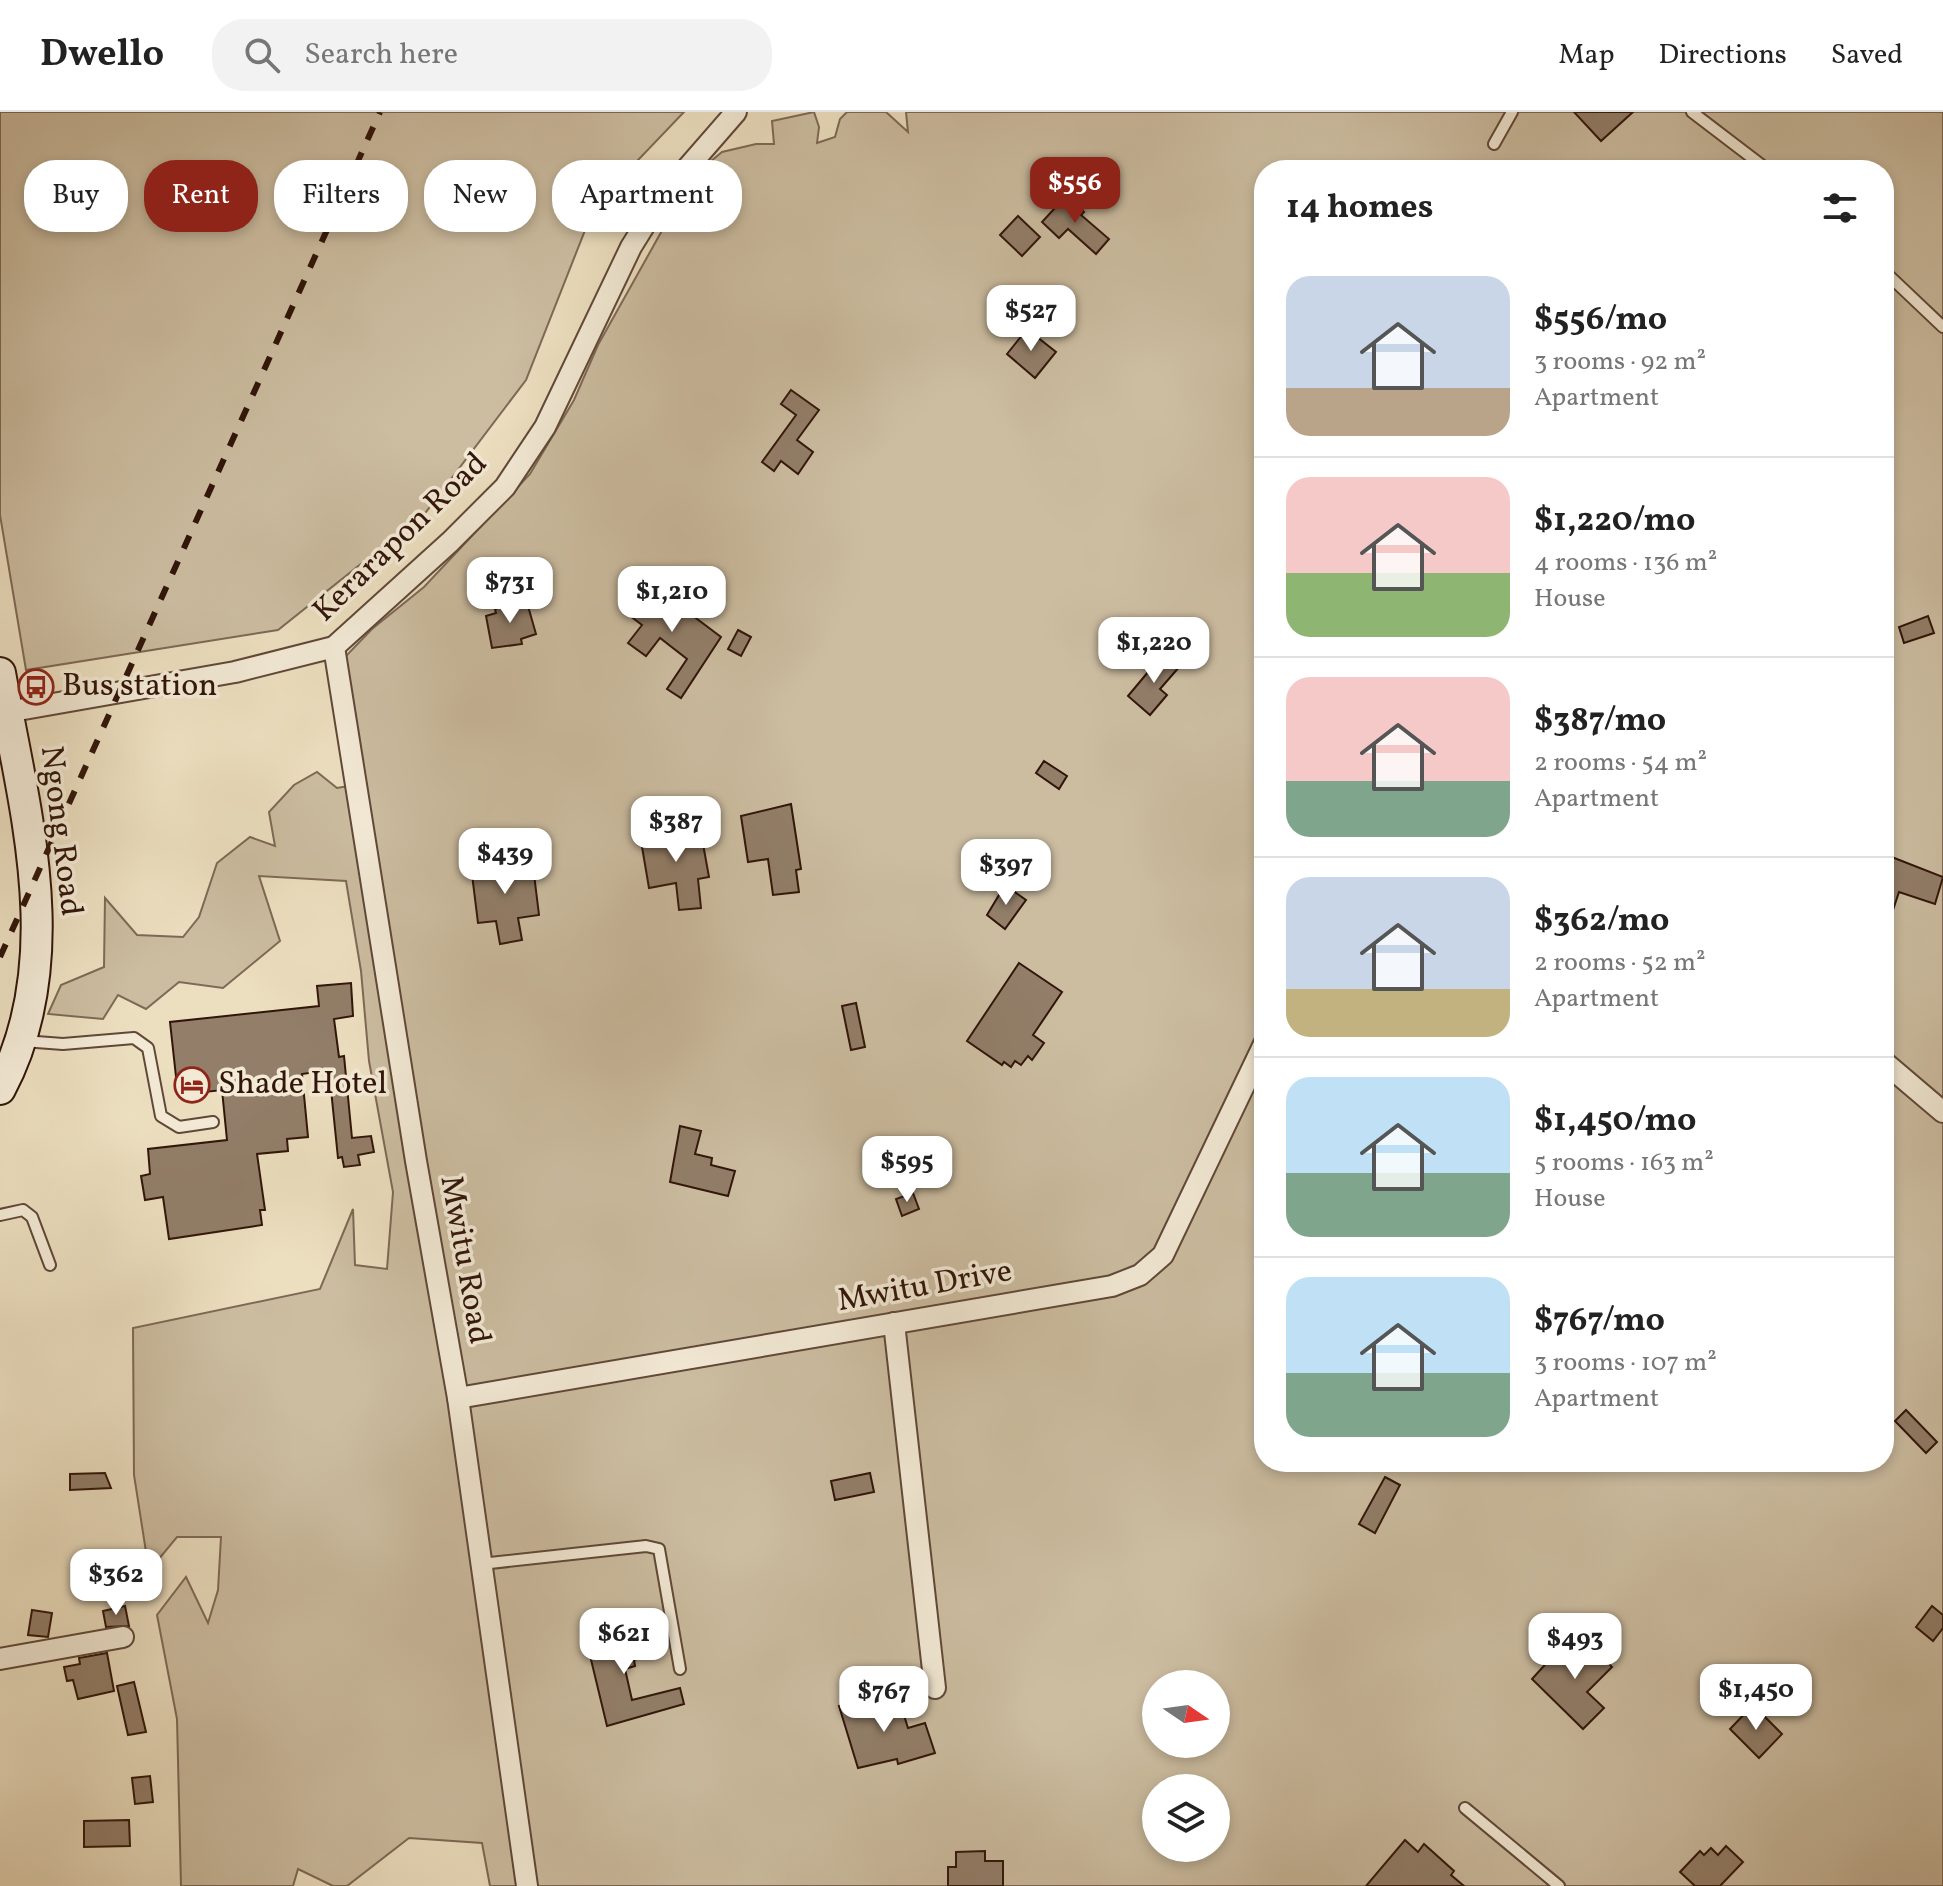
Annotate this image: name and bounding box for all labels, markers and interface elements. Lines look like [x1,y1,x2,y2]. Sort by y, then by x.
search box [212,19,772,91]
text: Dwello [40,29,164,82]
icon: search [240,33,284,77]
text: Search here [304,34,458,76]
text: Map [1559,36,1615,75]
text: Directions [1659,36,1787,75]
text: Saved [1831,36,1903,75]
pin: $556 [1028,157,1122,225]
chip: Buy [24,160,128,232]
chip: Rent [144,160,258,232]
chip: Filters [274,160,408,232]
chip: New [424,160,536,232]
chip: Apartment [552,160,742,232]
text: $556 [1048,165,1102,201]
text: 14 homes [1286,185,1433,232]
icon: filters [1818,186,1862,230]
pin: $527 [984,285,1078,353]
text: $527 [1005,293,1057,329]
text: $556/mo [1534,297,1667,344]
icon: home [1350,308,1446,404]
text: 3 rooms · 92 m² [1534,344,1706,380]
text: Apartment [1534,380,1659,416]
street label: Kerarapon Road [304,443,498,633]
text: $1,220/mo [1534,498,1695,545]
icon: home [1350,509,1446,605]
text: 4 rooms · 136 m² [1534,545,1717,581]
pin: $731 [463,557,557,625]
text: $731 [485,565,535,601]
pin: $1,210 [607,566,737,634]
text: $1,210 [636,574,708,610]
text: House [1534,581,1606,617]
pin: $1,220 [1089,617,1219,685]
text: $1,220 [1116,625,1192,661]
place label: Bus station [62,665,217,709]
bus stop icon: Bus station [17,668,55,706]
text: $387/mo [1534,698,1666,745]
icon: home [1350,709,1446,805]
street label: Ngong Road [28,743,92,919]
text: 2 rooms · 54 m² [1534,745,1707,781]
text: Apartment [1534,781,1659,817]
pin: $387 [629,796,723,864]
text: $387 [649,804,703,840]
pin: $439 [458,828,552,896]
text: $439 [477,836,533,872]
pin: $397 [959,839,1053,907]
text: $397 [979,847,1033,883]
text: $362/mo [1534,898,1669,945]
icon: home [1350,909,1446,1005]
text: 2 rooms · 52 m² [1534,945,1706,981]
text: Apartment [1534,981,1659,1017]
place label: Shade Hotel [218,1063,387,1107]
hotel icon: Shade Hotel [173,1066,211,1104]
text: $1,450/mo [1534,1098,1696,1145]
icon: home [1350,1109,1446,1205]
pin: $595 [860,1136,954,1204]
text: $595 [880,1144,934,1180]
text: 5 rooms · 163 m² [1534,1145,1714,1181]
street label: Mwitu Road [428,1172,500,1348]
text: House [1534,1181,1606,1217]
street label: Mwitu Drive [834,1250,1016,1324]
text: $767/mo [1534,1298,1665,1345]
icon: home [1350,1309,1446,1405]
text: 3 rooms · 107 m² [1534,1345,1717,1381]
text: Apartment [1534,1381,1659,1417]
pin: $362 [69,1549,163,1617]
text: $362 [88,1557,144,1593]
pin: $621 [577,1608,671,1676]
pin: $493 [1528,1613,1622,1681]
text: $621 [598,1616,650,1652]
text: $493 [1547,1621,1603,1657]
pin: $1,450 [1691,1664,1821,1732]
pin: $767 [837,1666,931,1734]
north arrow [1142,1670,1230,1758]
map controls [1142,1670,1230,1862]
text: $1,450 [1718,1672,1794,1708]
text: $767 [857,1674,911,1710]
button: layers [1142,1774,1230,1862]

